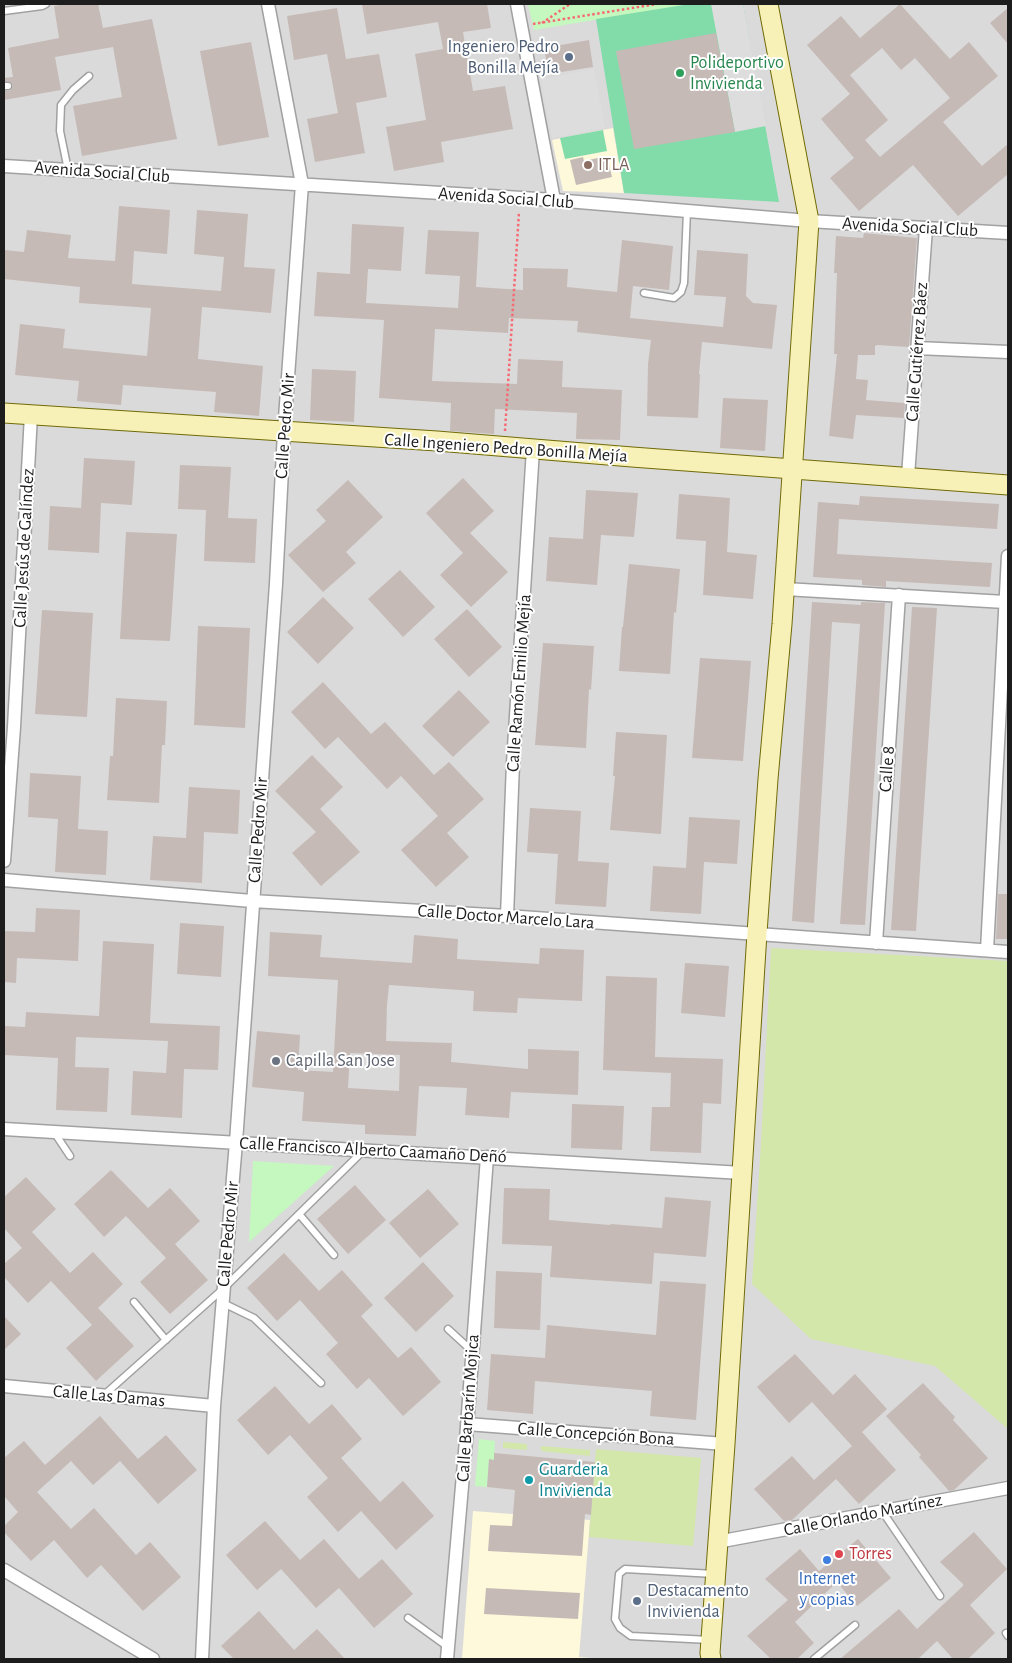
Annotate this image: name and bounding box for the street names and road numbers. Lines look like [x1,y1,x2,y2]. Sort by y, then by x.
street label: Avenida Social Club [33,156,171,188]
street label: Avenida Social Club [437,182,575,214]
street label: Avenida Social Club [841,213,979,241]
street label: Calle Gutiérrez Báez [901,282,933,422]
street label: Calle Pedro Mir [271,372,299,480]
street label: Calle Ingeniero Pedro Bonilla Mejía [384,429,628,467]
street label: Calle Jesús de Galíndez [9,468,39,628]
street label: Calle Ramón Emilio Mejía [502,593,536,773]
street label: Calle 8 [875,745,899,793]
street label: Calle Pedro Mir [244,776,272,884]
street label: Calle Doctor Marcelo Lara [417,900,595,934]
street label: Calle Francisco Alberto Caamaño Deñó [239,1132,507,1168]
street label: Calle Pedro Mir [213,1180,243,1288]
street label: Calle Barbarín Mojica [452,1333,484,1483]
street label: Calle Las Damas [52,1380,166,1412]
street label: Calle Concepción Bona [517,1418,675,1450]
street label: Calle Orlando Martínez [782,1489,944,1541]

